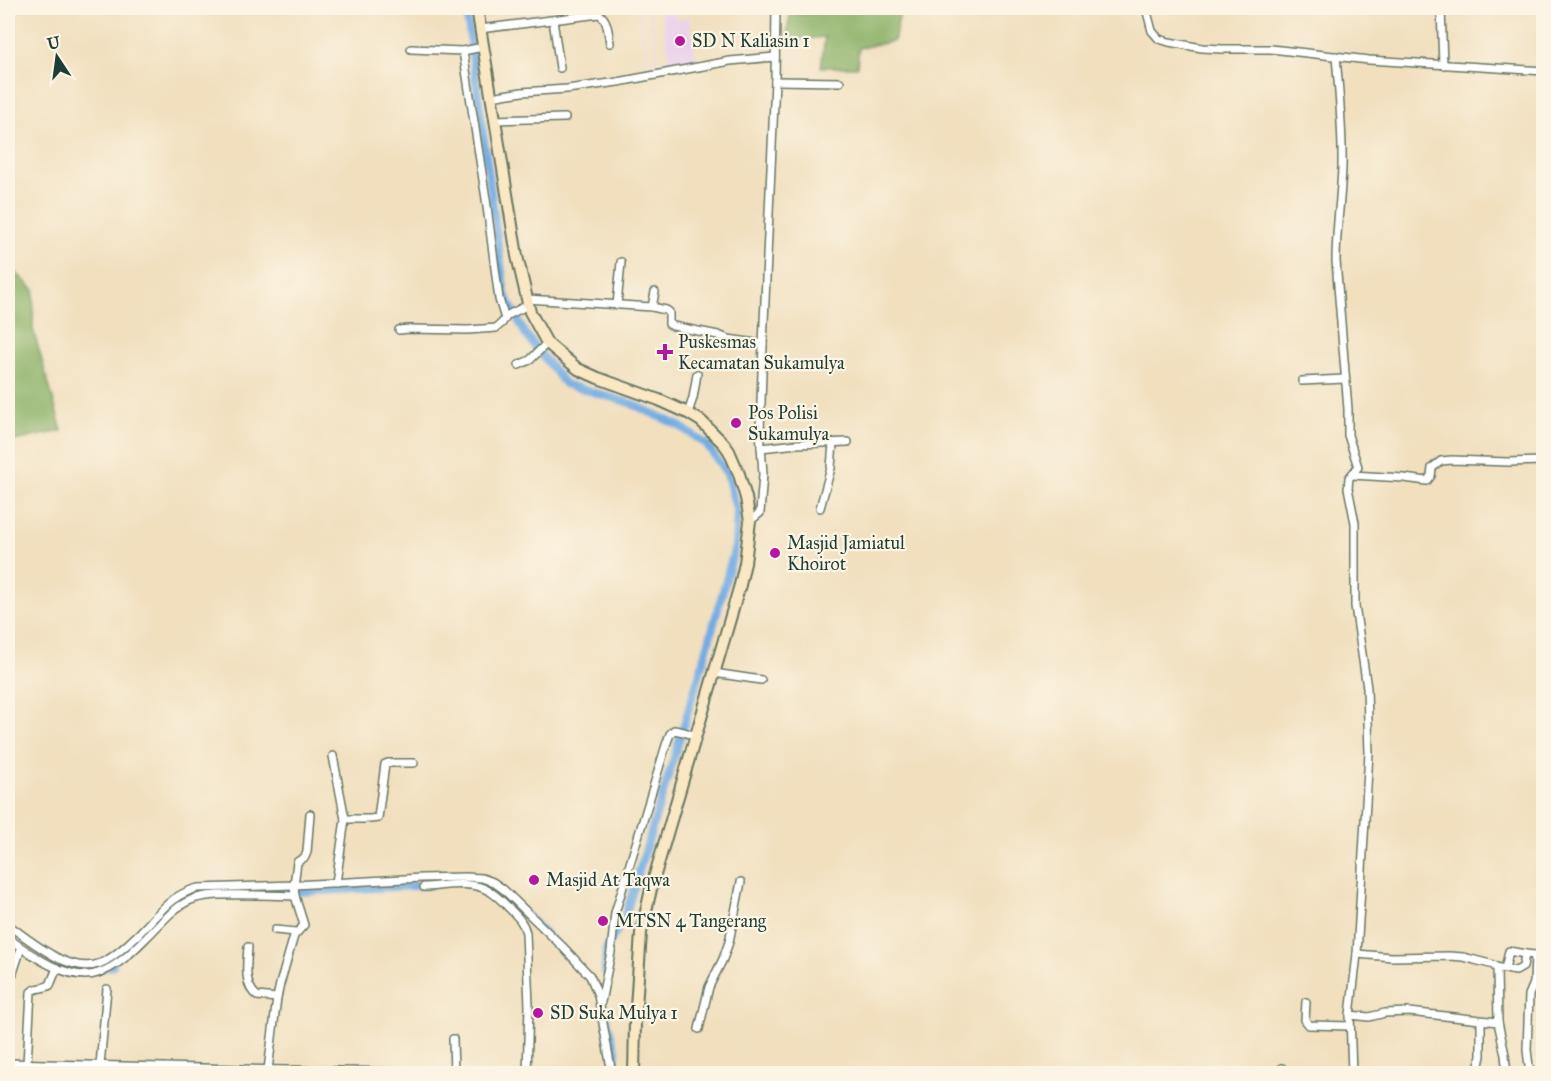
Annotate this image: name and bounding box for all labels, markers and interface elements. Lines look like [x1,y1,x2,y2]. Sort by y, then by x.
north arrow [27,27,87,87]
place label: SD N Kaliasin 1 [692,30,810,52]
text: U [45,32,62,54]
marker: SD N Kaliasin 1 [673,34,687,48]
place label: Puskesmas Kecamatan Sukamulya [678,331,845,374]
marker: Puskesmas Kecamatan Sukamulya [656,343,674,361]
place label: Pos Polisi Sukamulya [748,402,829,445]
marker: Pos Polisi Sukamulya [729,416,743,430]
place label: Masjid Jamiatul Khoirot [787,532,905,575]
marker: Masjid Jamiatul Khoirot [768,546,782,560]
place label: Masjid At Taqwa [546,869,670,892]
marker: Masjid At Taqwa [527,873,541,887]
place label: MTSN 4 Tangerang [615,910,767,933]
marker: MTSN 4 Tangerang [596,914,610,928]
place label: SD Suka Mulya 1 [550,1002,678,1024]
marker: SD Suka Mulya 1 [531,1006,545,1020]

